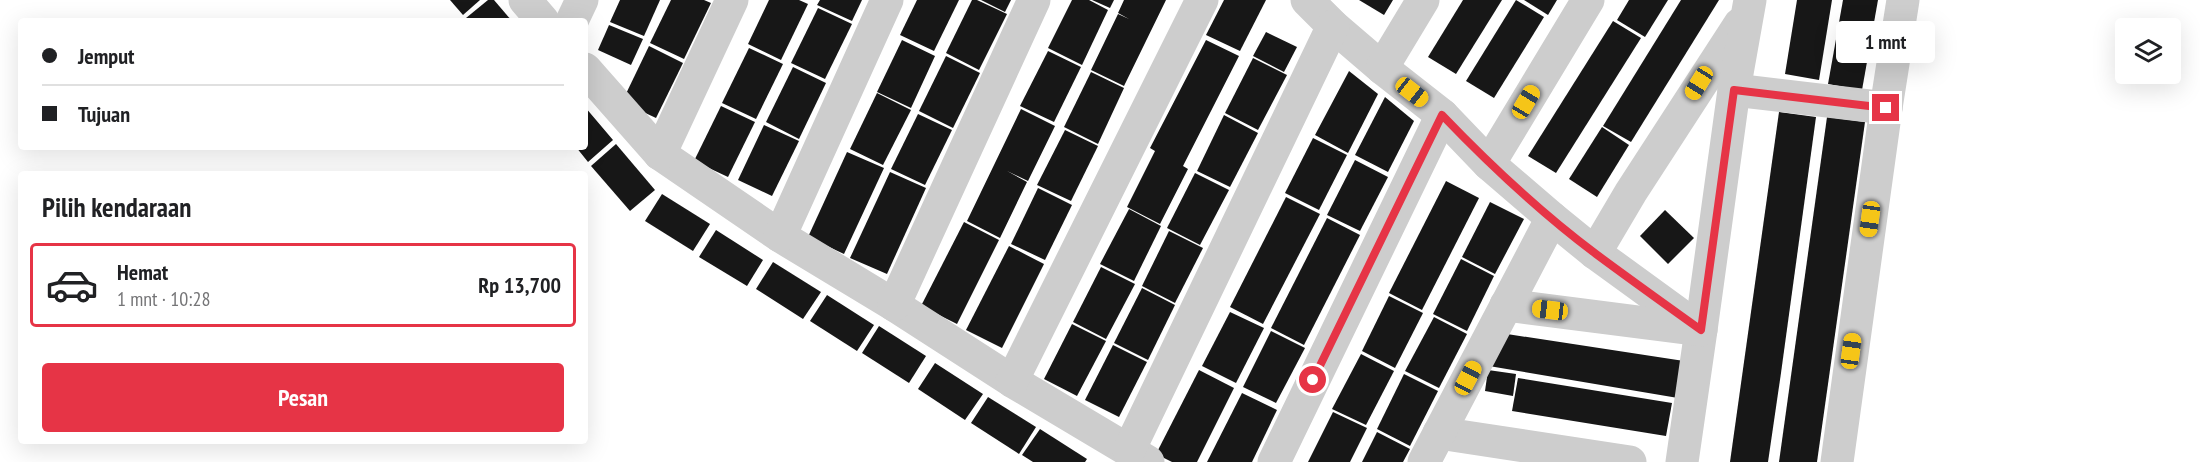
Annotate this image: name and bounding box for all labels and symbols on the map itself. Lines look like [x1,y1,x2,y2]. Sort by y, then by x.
callout: 1 mnt [1836,21,1936,63]
car [1682,63,1716,103]
car [1392,74,1432,110]
car [1509,82,1543,122]
route end [1872,94,1899,121]
car [1859,200,1881,238]
car [1531,299,1569,321]
car [1840,332,1862,370]
car [1452,358,1484,398]
route start [1299,366,1326,393]

